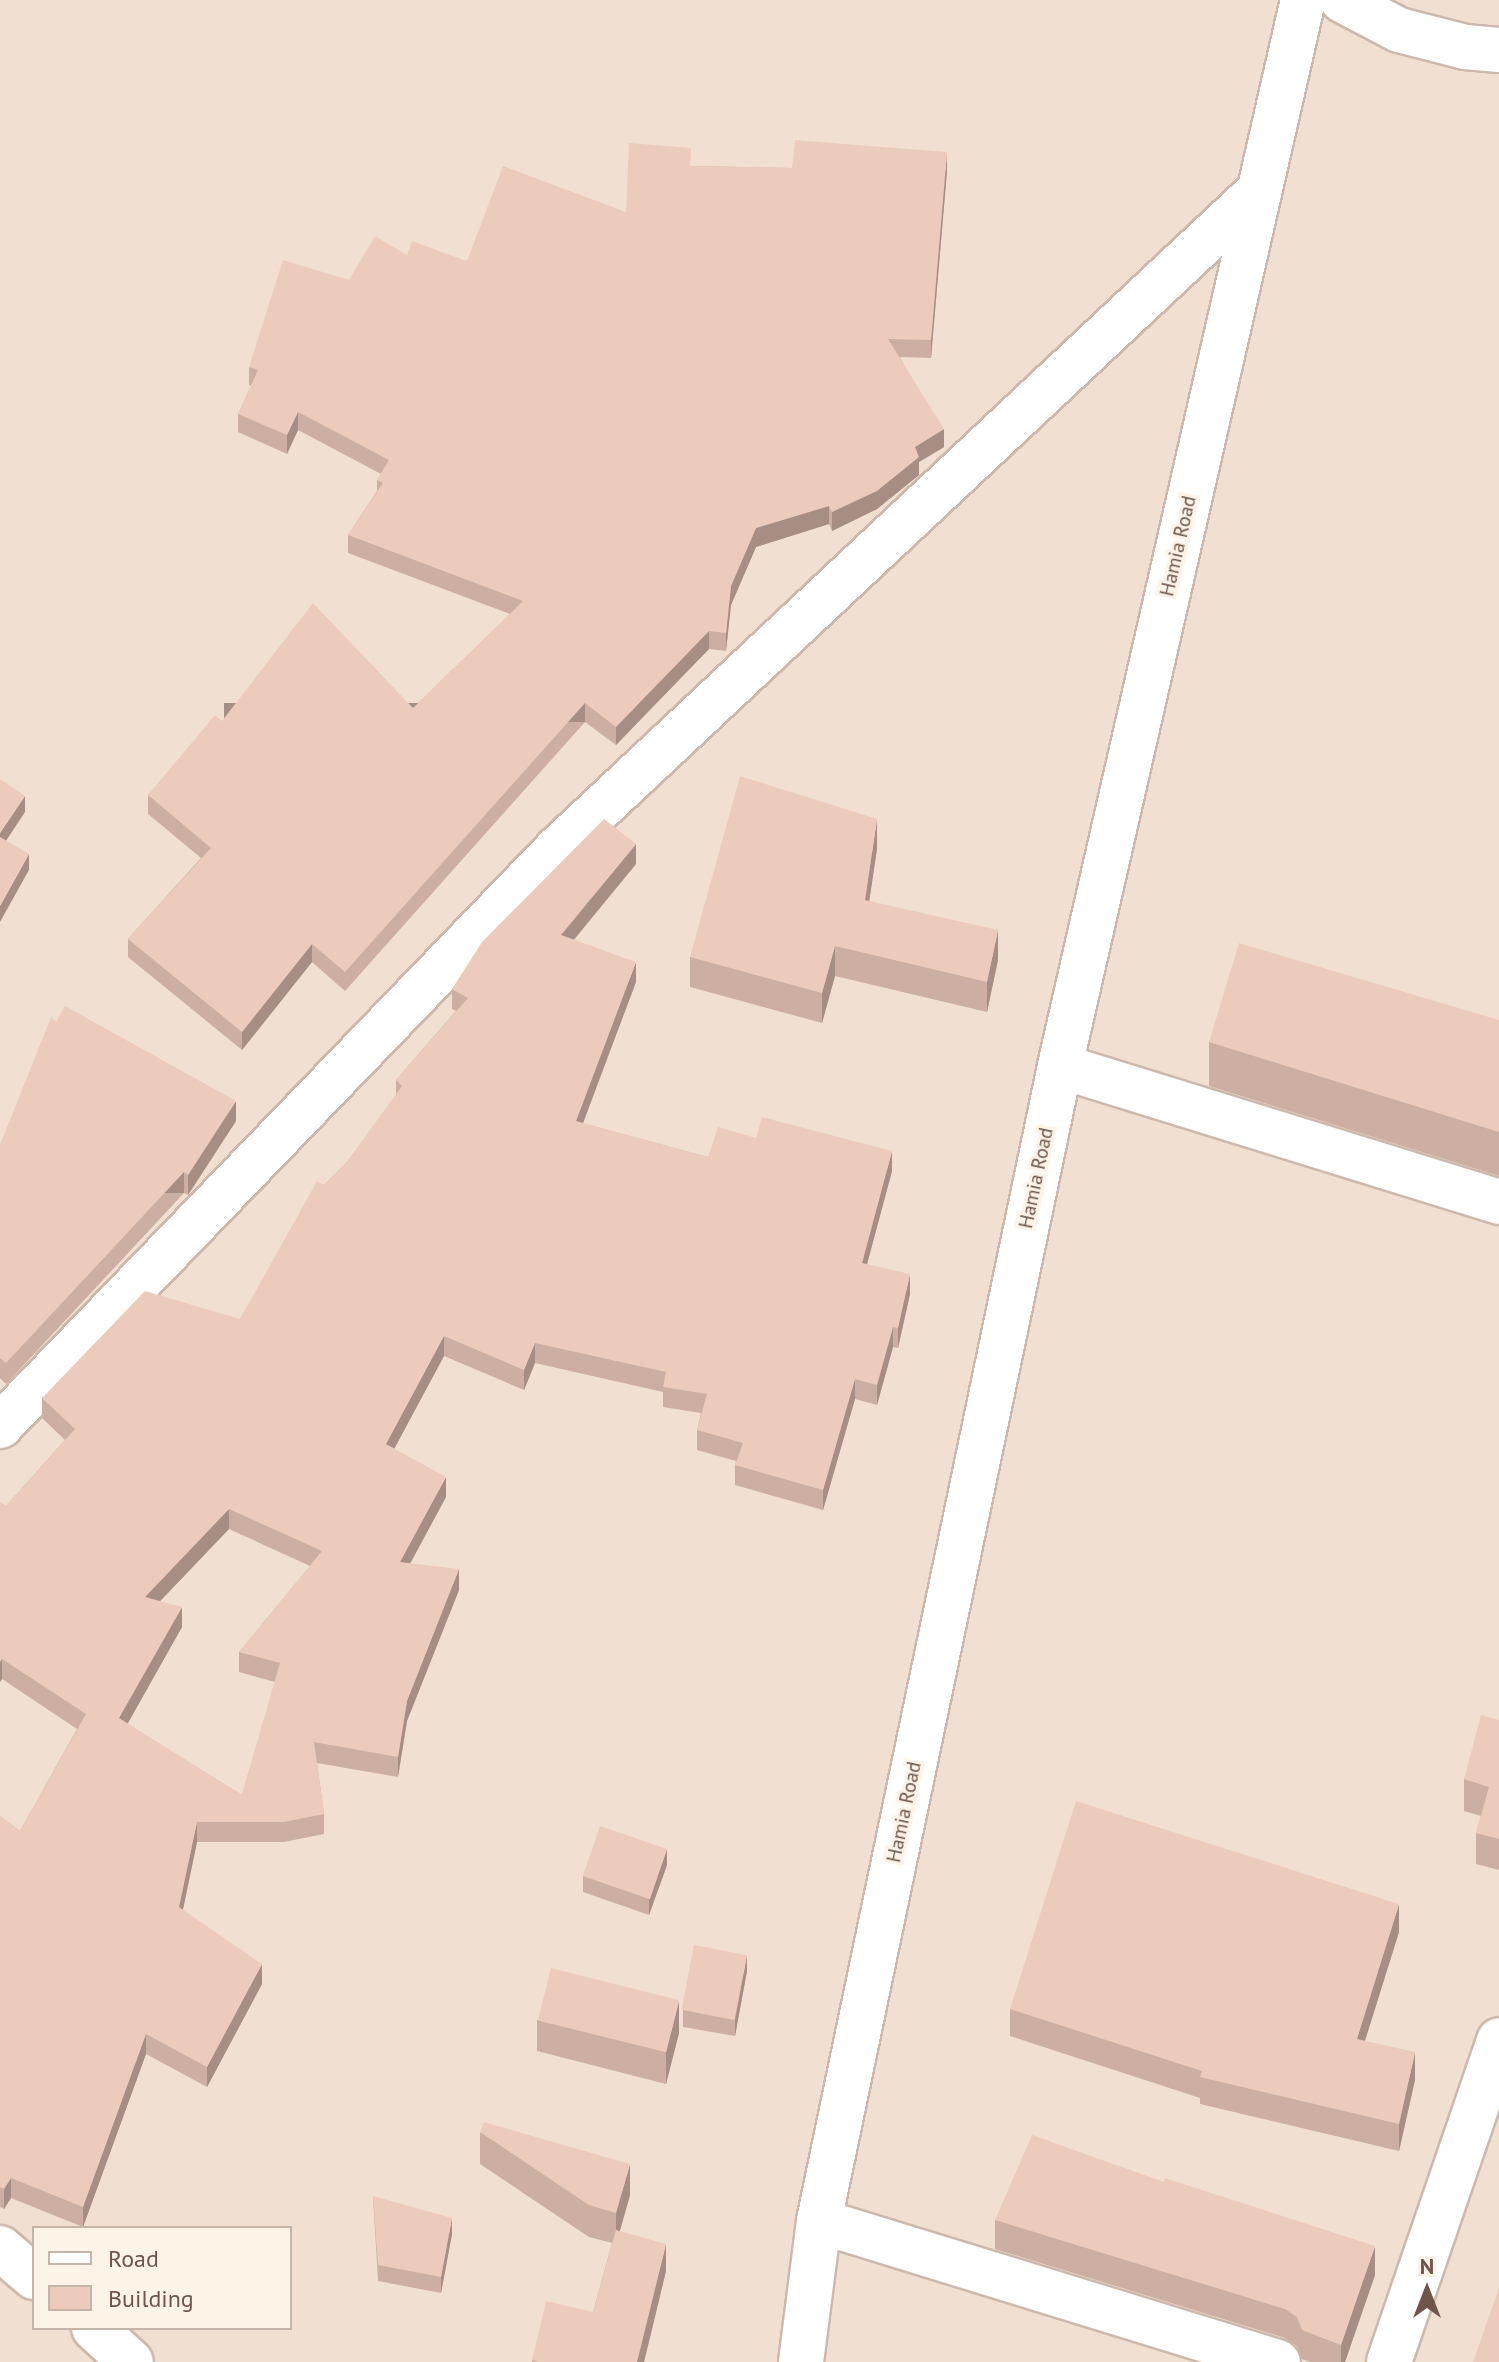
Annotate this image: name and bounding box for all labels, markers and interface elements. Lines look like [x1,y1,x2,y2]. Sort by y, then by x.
street label: Hamia Road [1155,493,1201,599]
street label: Hamia Road [1014,1125,1058,1231]
street label: Hamia Road [882,1759,926,1865]
legend [32,2226,292,2330]
text: Road [108,2243,159,2274]
north arrow [1387,2250,1467,2330]
text: N [1420,2252,1434,2280]
text: Building [108,2283,194,2314]

